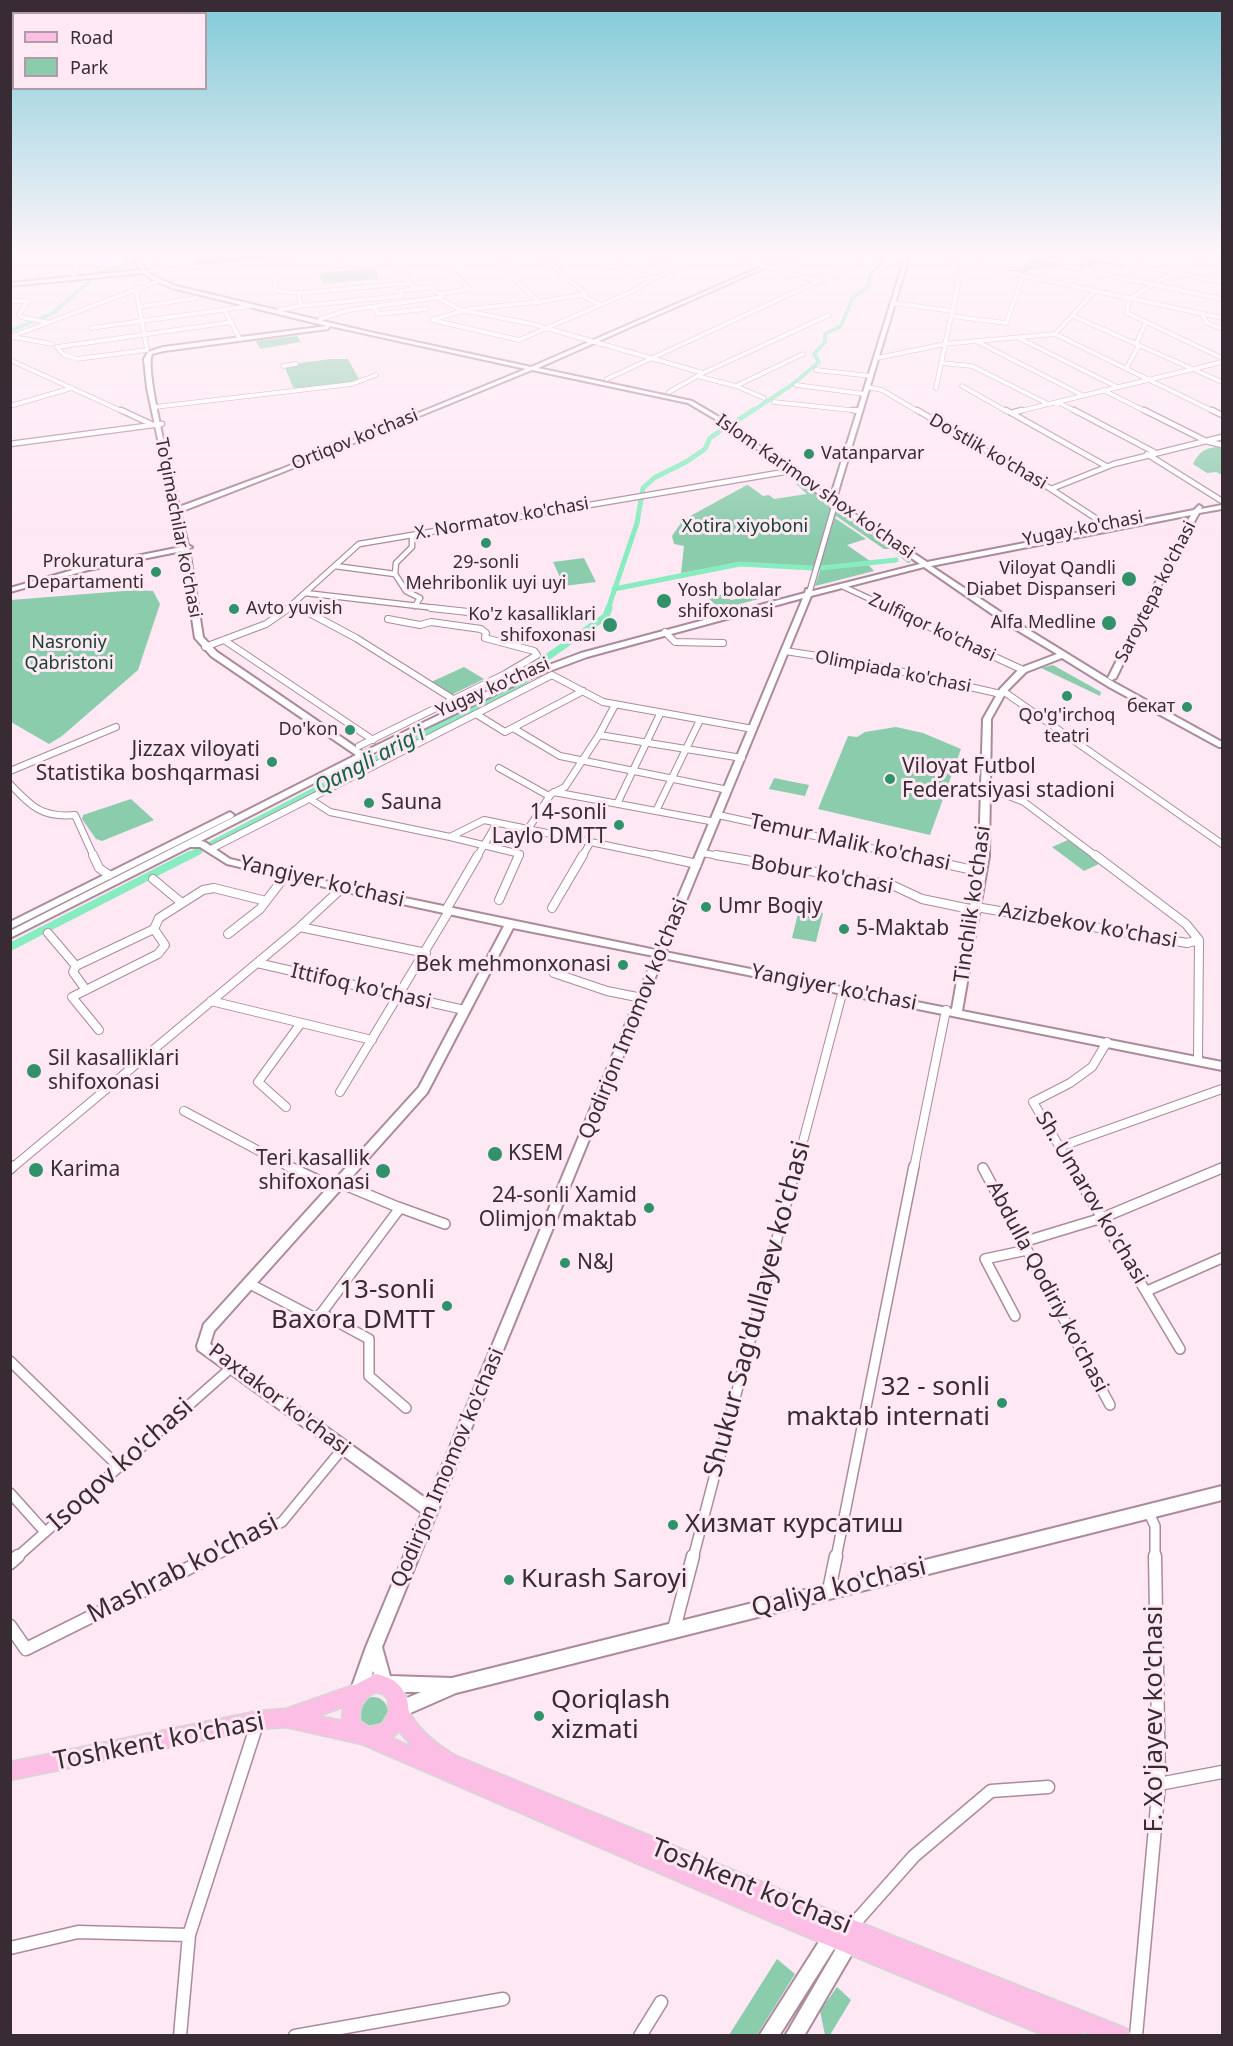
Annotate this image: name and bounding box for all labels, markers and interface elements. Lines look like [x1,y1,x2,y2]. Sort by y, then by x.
legend [12,12,207,90]
text: Road [70,25,113,49]
text: Park [70,55,108,79]
street label: Ortiqov ko'chasi [289,405,421,475]
street label: Islom Karimov shox ko'chasi [712,410,918,564]
street label: Do'stlik ko'chasi [925,410,1051,494]
street label: To'qimachilar ko'chasi [150,436,206,620]
place label: Vatanparvar [821,443,925,465]
marker: Vatanparvar [802,447,816,461]
street label: X. Normatov ko'chasi [413,493,591,545]
street label: Yugay ko'chasi [1021,507,1145,551]
park label: Xotira xiyoboni [682,516,808,538]
street label: Saroytepa ko'chasi [1111,518,1201,666]
marker: 29-sonli Mehribonlik uyi uyi [479,536,493,550]
place label: Prokuratura Departamenti [26,551,144,594]
place label: 29-sonli Mehribonlik uyi uyi [406,552,566,594]
place label: Viloyat Qandli Diabet Dispanseri [966,558,1116,600]
marker: Prokuratura Departamenti [149,565,163,579]
marker: Viloyat Qandli Diabet Dispanseri [1120,570,1138,588]
place label: Yosh bolalar shifoxonasi [678,580,781,622]
street label: Zulfiqor ko'chasi [865,589,999,667]
marker: Yosh bolalar shifoxonasi [655,592,673,610]
place label: Avto yuvish [246,598,343,620]
marker: Avto yuvish [227,602,241,616]
place label: Ko'z kasalliklari shifoxonasi [468,604,596,646]
place label: Alfa Medline [991,612,1096,634]
marker: Alfa Medline [1100,614,1118,632]
marker: Ko'z kasalliklari shifoxonasi [601,616,619,634]
park label: Nasroniy Qabristoni [24,632,114,674]
street label: Olimpiada ko'chasi [813,646,973,698]
street label: Yugay ko'chasi [433,653,553,723]
marker: Qo'g'irchoq teatri [1060,689,1074,703]
place label: бекат [1127,696,1175,718]
marker: бекат [1180,700,1194,714]
place label: Qo'g'irchoq teatri [1019,705,1115,748]
place label: Do'kon [278,719,338,741]
water label: Qangli arig'i [310,721,430,801]
marker: Do'kon [343,723,357,737]
place label: Jizzax viloyati Statistika boshqarmasi [36,737,260,787]
place label: Viloyat Futbol Federatsiyasi stadioni [902,754,1115,804]
marker: Jizzax viloyati Statistika boshqarmasi [265,755,279,769]
marker: Viloyat Futbol Federatsiyasi stadioni [883,772,897,786]
place label: Sauna [381,790,442,816]
marker: Sauna [362,796,376,810]
place label: 14-sonli Laylo DMTT [492,800,607,850]
street label: Temur Malik ko'chasi [747,809,953,877]
marker: 14-sonli Laylo DMTT [612,818,626,832]
street label: Tinchlik ko'chasi [950,824,996,984]
street label: Bobur ko'chasi [749,850,895,900]
street label: Yangiyer ko'chasi [237,851,407,913]
place label: Umr Boqiy [718,894,823,920]
street label: Qodirjon Imomov ko'chasi [574,895,694,1143]
street label: Azizbekov ko'chasi [997,898,1179,954]
marker: Umr Boqiy [699,900,713,914]
place label: 5-Maktab [856,916,949,942]
marker: 5-Maktab [837,922,851,936]
place label: Bek mehmonxonasi [415,952,611,978]
marker: Bek mehmonxonasi [616,958,630,972]
street label: Ittifoq ko'chasi [288,959,434,1015]
street label: Yangiyer ko'chasi [749,960,919,1016]
place label: Sil kasalliklari shifoxonasi [48,1046,179,1096]
marker: Sil kasalliklari shifoxonasi [25,1062,43,1080]
street label: Sh. Umarov ko'chasi [1030,1107,1152,1289]
street label: Shukur Sag'dullayev ko'chasi [698,1138,818,1480]
place label: KSEM [508,1141,563,1167]
marker: KSEM [486,1145,504,1163]
place label: Teri kasallik shifoxonasi [256,1146,370,1196]
place label: Karima [50,1157,120,1183]
marker: Karima [27,1161,45,1179]
marker: Teri kasallik shifoxonasi [374,1162,392,1180]
street label: Abdulla Qodiriy ko'chasi [981,1177,1113,1397]
place label: 24-sonli Xamid Olimjon maktab [479,1183,637,1233]
marker: 24-sonli Xamid Olimjon maktab [642,1201,656,1215]
place label: N&J [577,1250,614,1276]
marker: N&J [558,1256,572,1270]
place label: 13-sonli Baxora DMTT [271,1275,435,1336]
marker: 13-sonli Baxora DMTT [440,1299,454,1313]
street label: Paxtakor ko'chasi [203,1339,355,1461]
street label: Qodirjon Imomov ko'chasi [386,1344,510,1592]
place label: 32 - sonli maktab internati [786,1372,990,1434]
street label: Isoqov ko'chasi [42,1392,200,1538]
marker: 32 - sonli maktab internati [995,1396,1009,1410]
street label: Mashrab ko'chasi [82,1507,284,1631]
place label: Хизмат курсатиш [685,1509,903,1541]
marker: Хизмат курсатиш [666,1518,680,1532]
street label: Qaliya ko'chasi [748,1551,930,1625]
place label: Kurash Saroyi [521,1564,688,1596]
marker: Kurash Saroyi [502,1573,516,1587]
street label: F. Xo'jayev ko'chasi [1139,1606,1171,1832]
place label: Qoriqlash xizmati [551,1685,670,1746]
street label: Toshkent ko'chasi [51,1706,267,1778]
marker: Qoriqlash xizmati [532,1709,546,1723]
street label: Toshkent ko'chasi [646,1833,856,1941]

